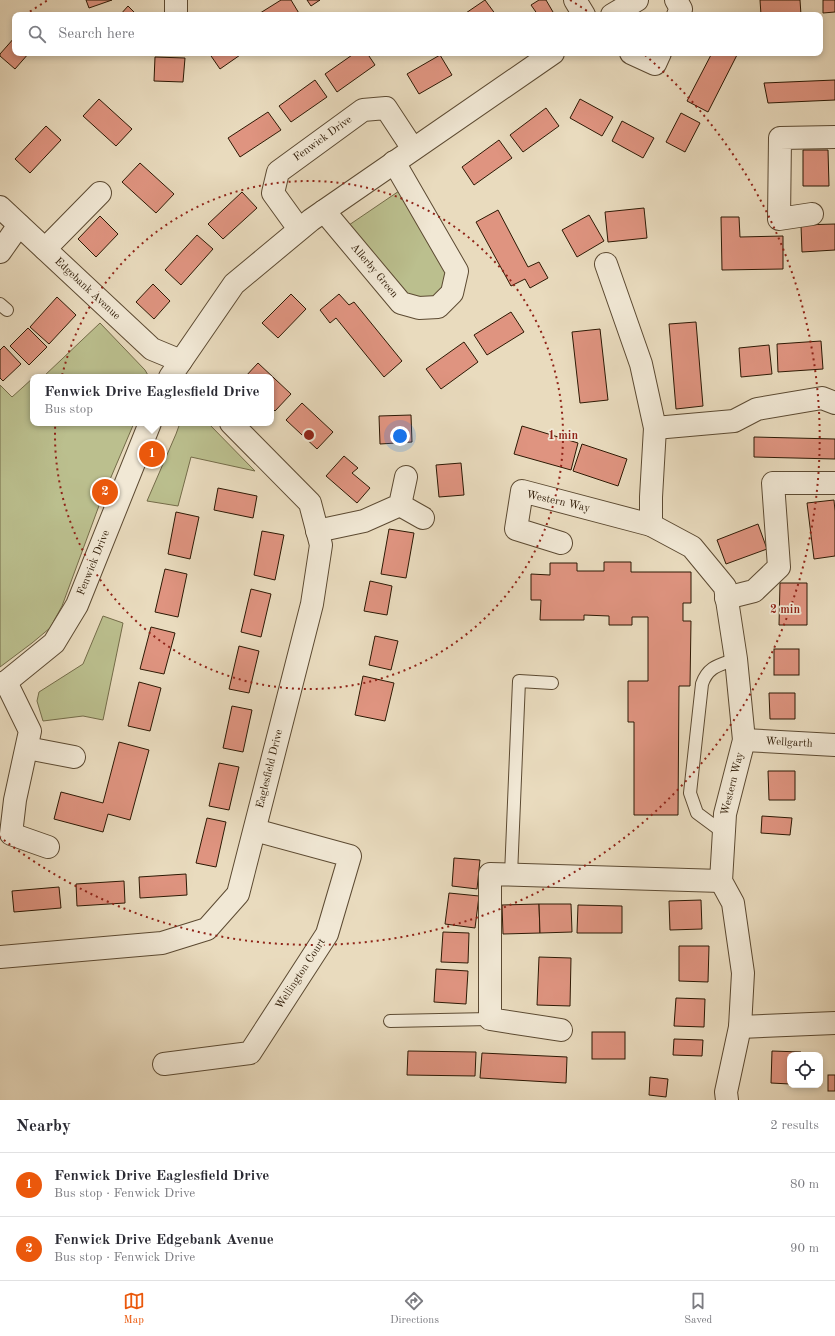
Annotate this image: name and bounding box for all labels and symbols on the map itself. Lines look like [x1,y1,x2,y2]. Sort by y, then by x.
street label: Fenwick Drive [292,114,354,164]
street label: Allerby Green [348,242,400,300]
street label: Edgebank Avenue [52,256,122,322]
your location [390,426,410,446]
centre of rings [302,428,316,442]
text: 1 min [548,430,578,442]
pin: 1 [139,439,165,469]
pin: 2 [92,477,118,507]
street label: Western Way [525,489,591,515]
street label: Fenwick Drive [76,529,112,597]
text: 2 min [770,604,800,616]
street label: Eaglesfield Drive [255,728,285,810]
street label: Wellgarth [765,736,813,750]
street label: Western Way [720,751,746,817]
street label: Wellington Court [274,937,328,1011]

